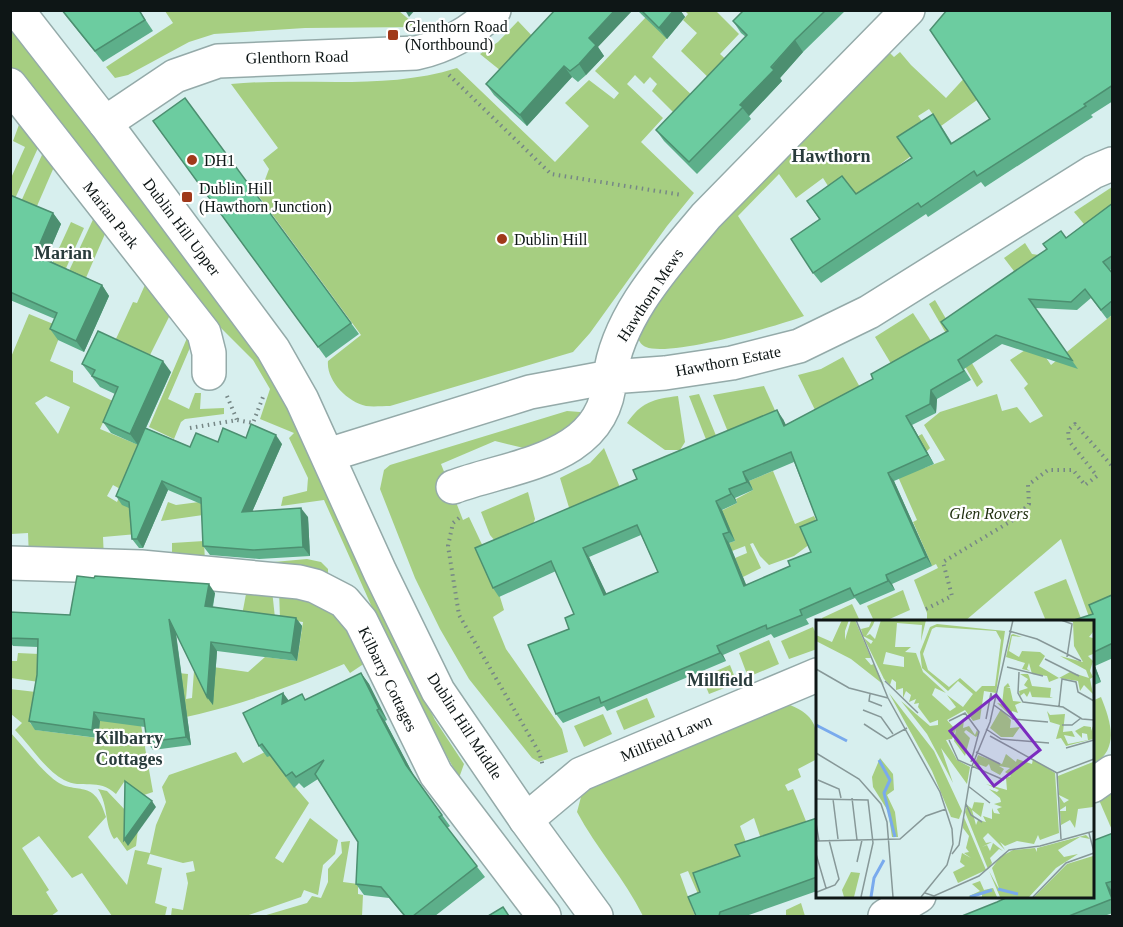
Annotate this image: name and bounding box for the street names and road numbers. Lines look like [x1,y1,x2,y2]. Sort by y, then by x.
street label: Glenthorn Road [246,48,348,66]
street label: Dublin Hill Upper [139,175,224,280]
street label: Marian Park [80,178,142,252]
street label: Hawthorn Mews [614,245,686,345]
street label: Hawthorn Estate [674,342,782,380]
street label: Kilbarry Cottages [354,624,421,734]
street label: Dublin Hill Middle [424,670,506,782]
street label: Millfield Lawn [618,711,714,765]

